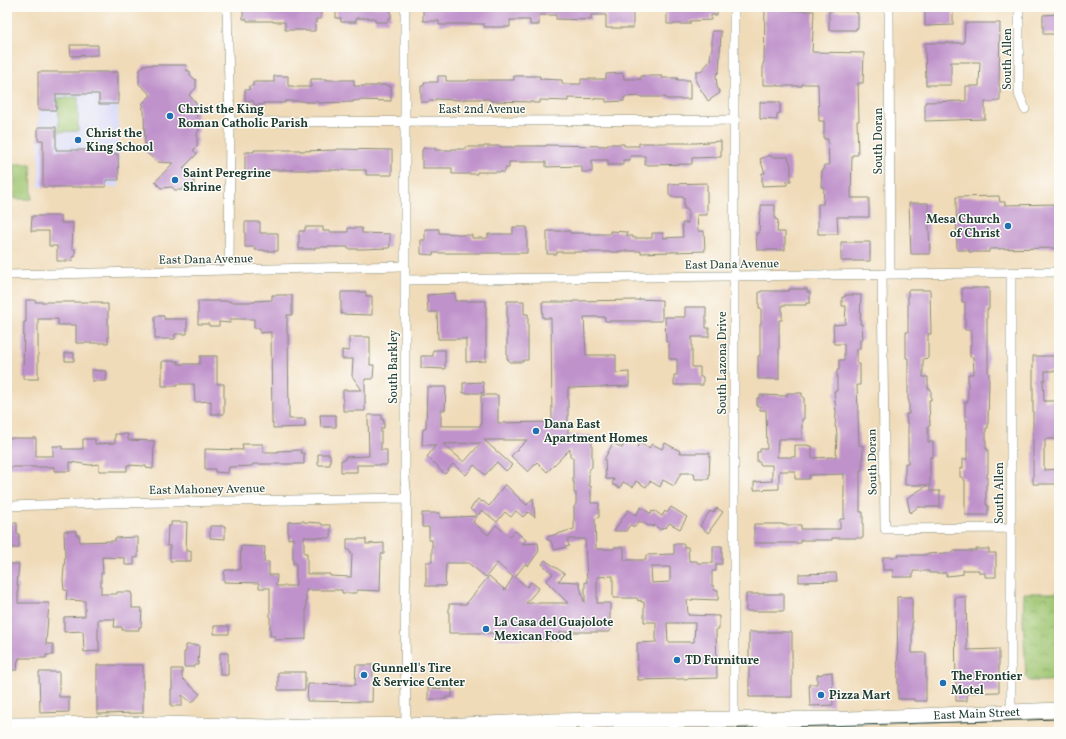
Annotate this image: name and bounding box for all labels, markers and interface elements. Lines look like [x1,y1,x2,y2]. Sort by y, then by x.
street label: South Allen [1000,28,1016,90]
place label: Christ the King Roman Catholic Parish [178,102,308,132]
street label: East 2nd Avenue [439,102,526,118]
street label: South Doran [871,108,887,174]
marker: Christ the King Roman Catholic Parish [165,111,175,121]
place label: Christ the King School [86,126,153,156]
marker: Christ the King School [73,135,83,145]
place label: Saint Peregrine Shrine [183,166,271,196]
marker: Saint Peregrine Shrine [170,175,180,185]
place label: Mesa Church of Christ [926,212,1000,242]
marker: Mesa Church of Christ [1003,221,1013,231]
street label: East Dana Avenue [159,251,254,269]
street label: East Dana Avenue [685,256,780,274]
street label: South Lazona Drive [715,311,731,415]
street label: South Barkley [386,329,402,404]
place label: Dana East Apartment Homes [544,417,648,447]
marker: Dana East Apartment Homes [531,426,541,436]
street label: South Doran [864,428,882,496]
street label: South Allen [992,462,1008,524]
street label: East Mahoney Avenue [149,481,266,499]
place label: La Casa del Guajolote Mexican Food [494,615,613,645]
marker: La Casa del Guajolote Mexican Food [481,624,491,634]
place label: TD Furniture [685,653,759,669]
marker: TD Furniture [672,655,682,665]
place label: Gunnell's Tire & Service Center [372,661,465,691]
place label: The Frontier Motel [951,669,1022,699]
marker: Gunnell's Tire & Service Center [359,670,369,680]
marker: The Frontier Motel [938,678,948,688]
place label: Pizza Mart [829,688,891,704]
marker: Pizza Mart [816,690,826,700]
street label: East Main Street [933,705,1020,724]

